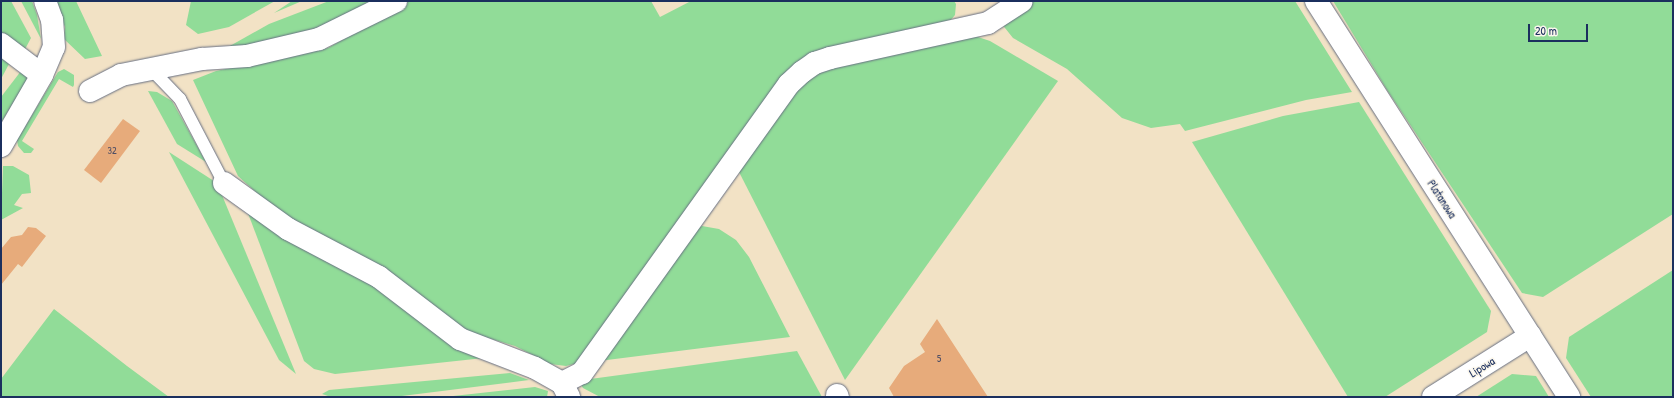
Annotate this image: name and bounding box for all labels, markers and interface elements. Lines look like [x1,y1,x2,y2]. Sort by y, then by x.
scale bar [1530,16,1590,42]
text: 20 m [1535,22,1557,39]
house number: 32 [107,145,117,157]
street label: Platanowa [1424,177,1460,221]
house number: 5 [937,353,941,365]
street label: Lipowa [1467,354,1497,380]

